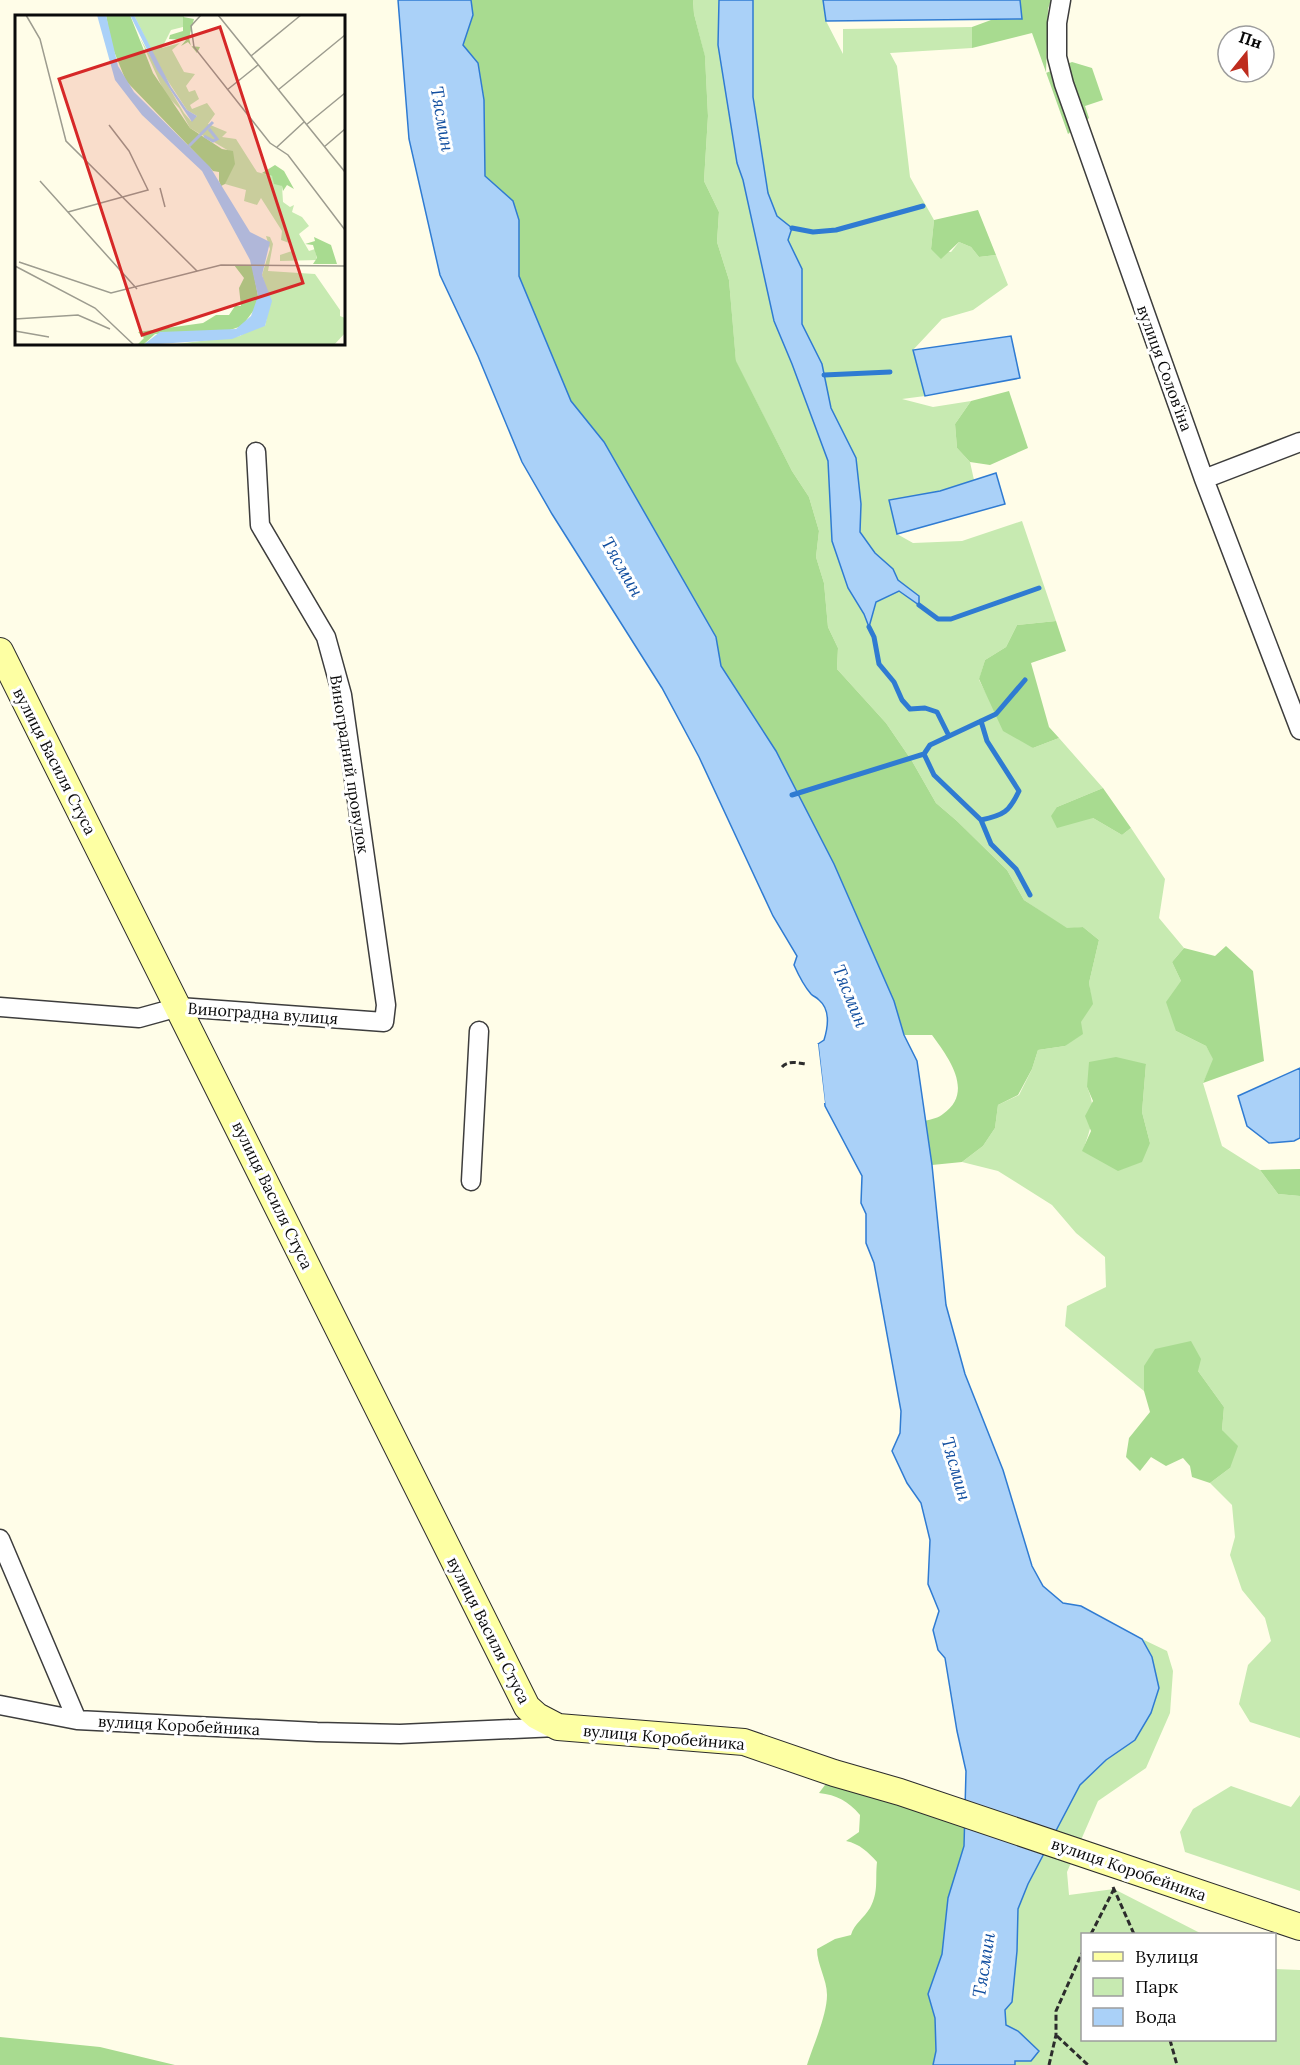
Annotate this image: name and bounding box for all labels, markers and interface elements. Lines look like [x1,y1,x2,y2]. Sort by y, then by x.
inset map [15,15,345,345]
north arrow [1216,24,1276,84]
text: Пн [1237,27,1265,53]
water label: Тясмин [425,85,460,153]
street label: вулиця Солов'їна [1133,302,1197,434]
water label: Тясмин [596,533,649,601]
street label: Виноградний провулок [326,673,374,855]
street label: вулиця Василя Стуса [9,684,101,838]
water label: Тясмин [828,961,874,1031]
street label: Виноградна вулиця [187,998,339,1028]
street label: вулиця Василя Стуса [228,1118,318,1272]
water label: Тясмин [936,1434,977,1504]
street label: вулиця Василя Стуса [443,1553,535,1707]
street label: вулиця Коробейника [97,1711,261,1739]
street label: вулиця Коробейника [582,1720,746,1754]
street label: вулиця Коробейника [1049,1833,1209,1905]
water label: Тясмин [967,1930,1000,1999]
legend [1081,1933,1276,2041]
text: Вулиця [1135,1945,1198,1968]
text: Парк [1135,1975,1179,1998]
text: Вода [1135,2005,1177,2028]

